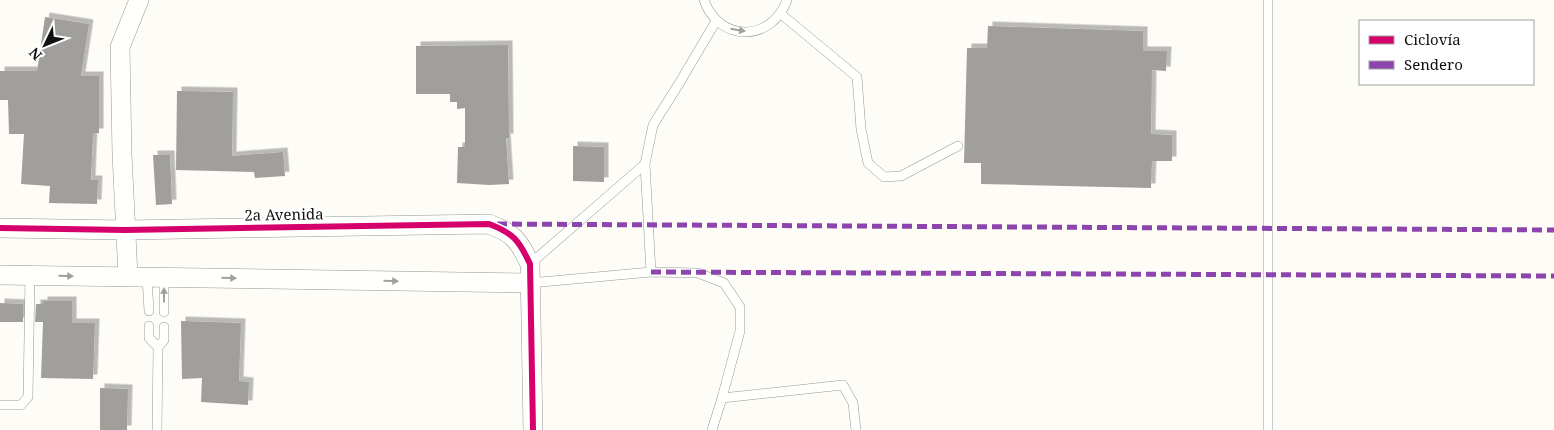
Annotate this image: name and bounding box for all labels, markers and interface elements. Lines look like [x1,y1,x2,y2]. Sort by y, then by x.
north arrow [20,20,70,70]
legend [1359,20,1534,85]
one-way arrow [730,27,746,35]
text: Ciclovía [1404,29,1461,49]
text: N [24,44,46,65]
text: Sendero [1404,54,1463,74]
street label: 2a Avenida [244,203,324,225]
one-way arrow [58,272,74,280]
one-way arrow [221,275,237,283]
one-way arrow [383,277,399,285]
one-way arrow [160,286,168,302]

